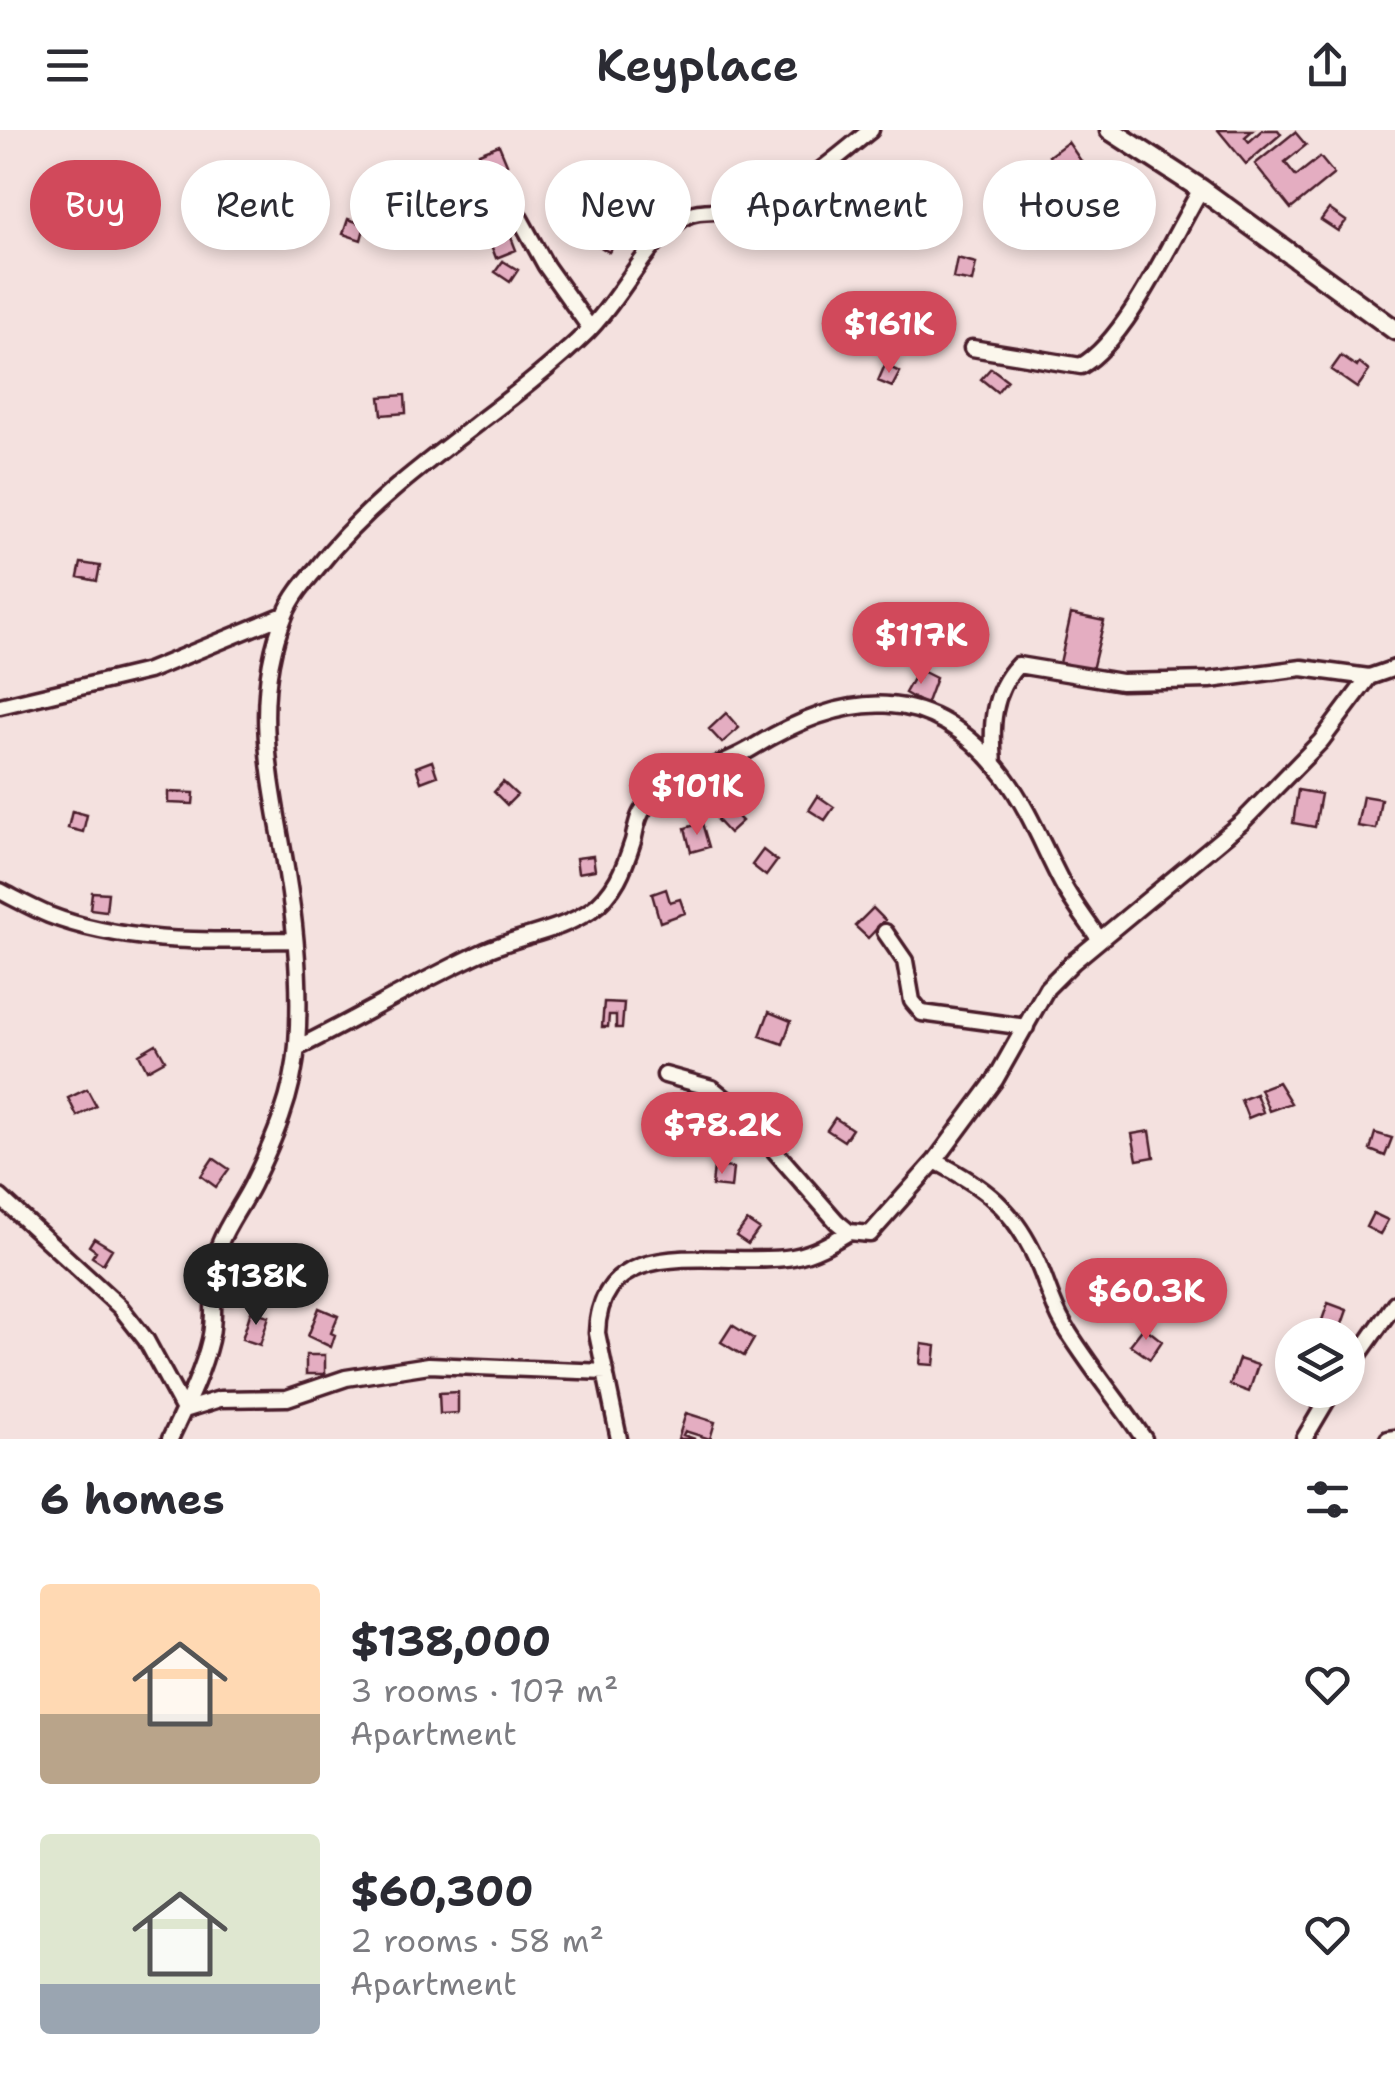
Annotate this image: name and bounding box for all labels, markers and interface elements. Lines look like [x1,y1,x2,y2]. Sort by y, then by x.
text: Keyplace [596,35,799,95]
icon: menu [40,38,95,93]
icon: share [1300,38,1355,93]
chip: Buy [30,160,161,250]
chip: Rent [181,160,330,250]
chip: Filters [350,160,525,250]
chip: New [545,160,691,250]
chip: Apartment [711,160,963,250]
chip: House [983,160,1156,250]
pin: $161K [819,291,959,376]
text: $161K [844,302,934,345]
pin: $117K [851,602,991,687]
text: $117K [874,613,968,656]
pin: $101K [627,753,767,838]
text: $101K [651,764,743,807]
pin: $78.2K [641,1092,803,1177]
text: $78.2K [663,1103,781,1146]
pin: $138K [186,1243,326,1328]
text: $138K [205,1254,307,1297]
pin: $60.3K [1065,1258,1227,1343]
text: $60.3K [1087,1269,1205,1312]
map controls [1275,1318,1365,1408]
button: layers [1275,1318,1365,1408]
text: 6 homes [40,1471,225,1527]
icon: filters [1300,1472,1355,1527]
text: $138,000 [350,1613,551,1669]
icon: home [120,1624,240,1744]
icon: heart [1300,1657,1355,1712]
text: 3 rooms · 107 m² [350,1669,618,1712]
text: Apartment [350,1712,517,1755]
text: $60,300 [350,1863,534,1919]
icon: home [120,1874,240,1994]
icon: heart [1300,1907,1355,1962]
text: 2 rooms · 58 m² [350,1919,604,1962]
text: Apartment [350,1962,517,2005]

